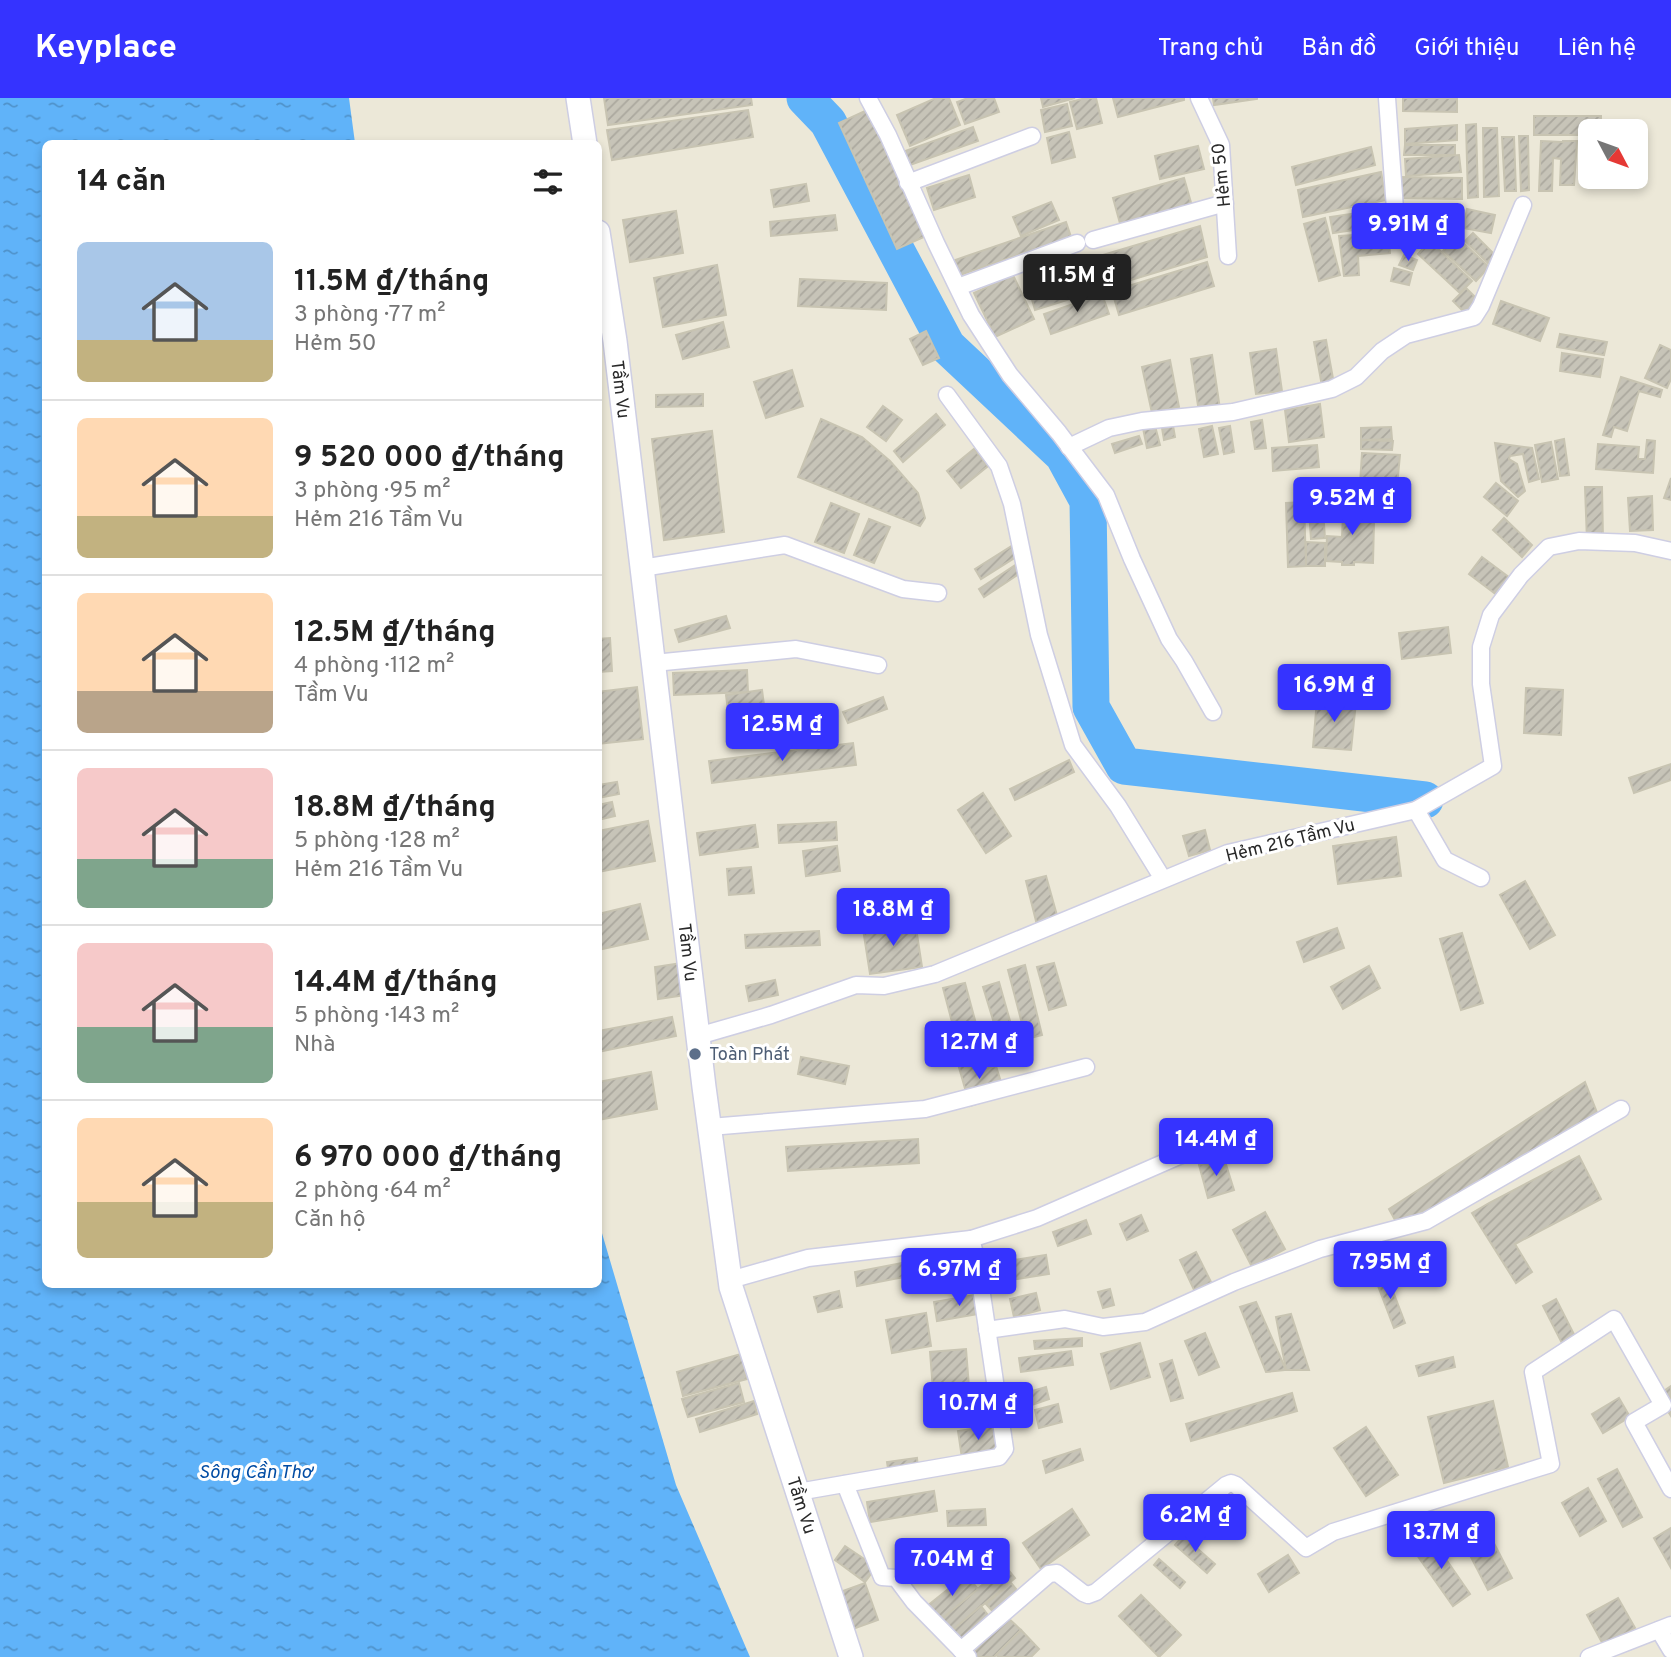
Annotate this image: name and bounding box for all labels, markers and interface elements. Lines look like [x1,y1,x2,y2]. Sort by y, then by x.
text: Keyplace [35,28,177,70]
text: Trang chủ [1158,34,1263,64]
text: Bản đồ [1301,34,1376,64]
text: Giới thiệu [1414,34,1519,64]
text: Liên hệ [1557,34,1636,64]
north arrow [1578,119,1648,189]
map controls [1578,119,1648,189]
street label: Hẻm 50 [1208,141,1237,208]
icon: filters [529,163,567,201]
text: 14 căn [77,164,166,201]
pin: 9.91M ₫ [1343,204,1473,263]
text: 9.91M ₫ [1368,211,1448,240]
pin: 11.5M ₫ [1012,254,1142,314]
text: 11.5M ₫ [1039,262,1115,291]
text: 11.5M ₫/tháng [294,264,489,301]
icon: home [133,270,217,354]
text: 3 phòng · 77 m² [294,301,446,330]
text: Hẻm 50 [294,330,377,359]
street label: Tầm Vu [604,359,634,420]
text: 9 520 000 ₫/tháng [294,440,565,477]
icon: home [133,446,217,530]
text: 3 phòng · 95 m² [294,477,451,506]
pin: 9.52M ₫ [1287,478,1417,537]
text: 9.52M ₫ [1309,485,1395,514]
text: Hẻm 216 Tầm Vu [294,506,463,535]
text: 12.5M ₫/tháng [294,615,496,652]
icon: home [133,621,217,705]
text: 4 phòng · 112 m² [294,652,454,681]
pin: 16.9M ₫ [1269,664,1399,724]
text: 16.9M ₫ [1294,672,1374,701]
text: Tầm Vu [294,681,369,710]
pin: 12.5M ₫ [717,704,847,763]
text: 12.5M ₫ [742,711,822,740]
text: 18.8M ₫/tháng [294,790,496,827]
icon: home [133,796,217,880]
street label: Hẻm 216 Tầm Vu [1223,813,1357,869]
text: 5 phòng · 128 m² [294,827,460,856]
text: Hẻm 216 Tầm Vu [294,856,463,885]
pin: 18.8M ₫ [828,888,958,948]
text: 18.8M ₫ [853,896,933,925]
street label: Tầm Vu [672,922,701,983]
text: 14.4M ₫/tháng [294,965,497,1002]
icon: home [133,971,217,1055]
text: 5 phòng · 143 m² [294,1002,459,1031]
pin: 12.7M ₫ [914,1021,1044,1081]
text: 12.7M ₫ [941,1029,1017,1058]
text: Nhà [294,1031,335,1060]
place label: Toàn Phát [709,1044,790,1067]
marker: Toàn Phát [687,1046,703,1062]
pin: 14.4M ₫ [1151,1118,1281,1178]
text: 14.4M ₫ [1175,1126,1257,1155]
text: 6 970 000 ₫/tháng [294,1140,562,1177]
icon: home [133,1146,217,1230]
text: 2 phòng · 64 m² [294,1177,451,1206]
text: Căn hộ [294,1206,366,1235]
pin: 7.95M ₫ [1325,1242,1455,1301]
pin: 6.97M ₫ [894,1248,1024,1308]
text: 7.95M ₫ [1350,1249,1430,1278]
text: 6.97M ₫ [917,1256,1001,1285]
pin: 10.7M ₫ [913,1382,1043,1442]
text: 10.7M ₫ [939,1390,1017,1419]
water label: Sông Cần Thơ [199,1461,315,1485]
street label: Tầm Vu [780,1474,820,1537]
pin: 6.2M ₫ [1138,1494,1252,1554]
text: 6.2M ₫ [1159,1502,1231,1531]
pin: 13.7M ₫ [1376,1512,1506,1571]
text: 13.7M ₫ [1403,1519,1479,1548]
pin: 7.04M ₫ [887,1538,1017,1598]
text: 7.04M ₫ [911,1546,993,1575]

